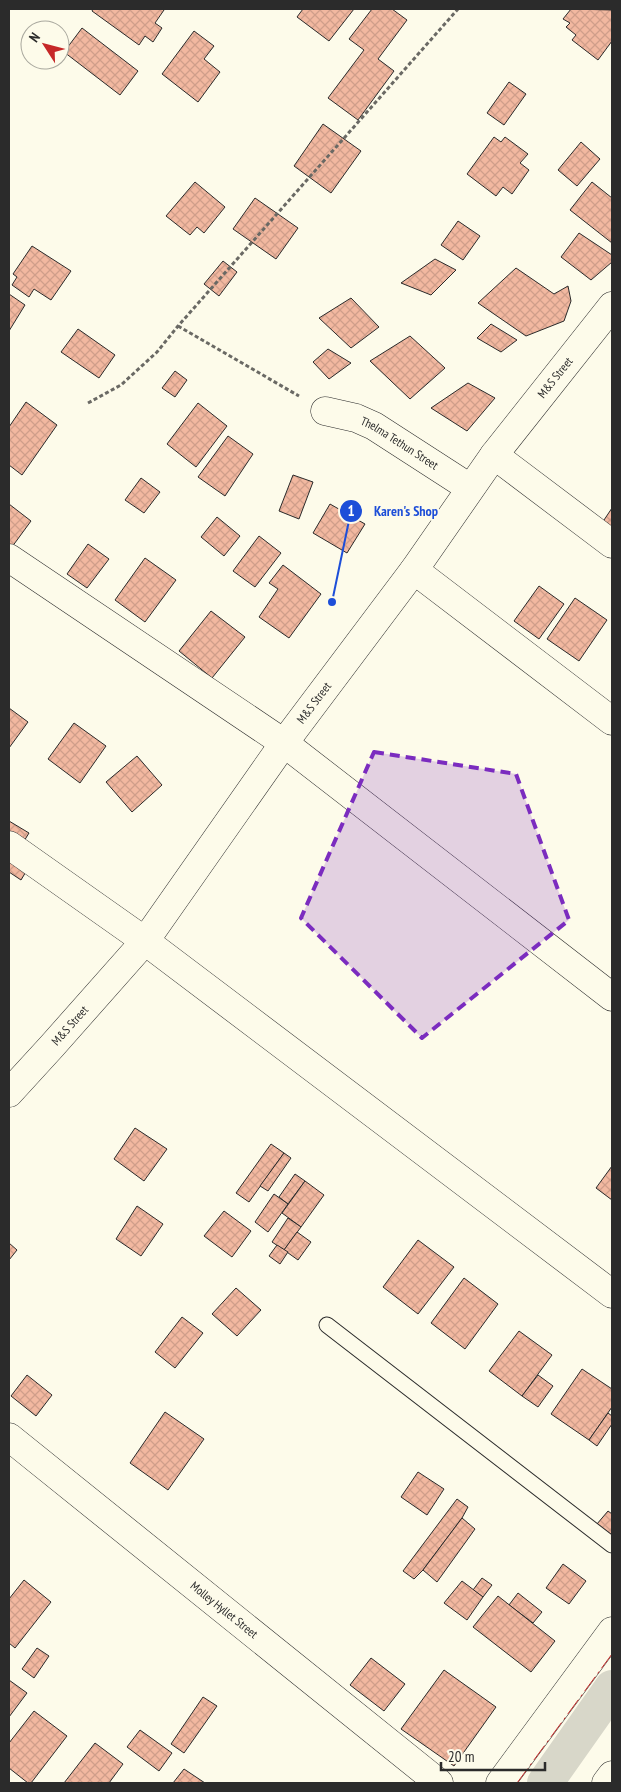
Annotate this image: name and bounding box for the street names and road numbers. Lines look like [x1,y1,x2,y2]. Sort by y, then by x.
street label: M&S Street [534,353,576,401]
street label: Thelma Tethun Street [358,413,442,473]
street label: M&S Street [293,678,335,726]
street label: M&S Street [48,1002,92,1048]
street label: Molley Hyllet Street [188,1578,262,1642]

